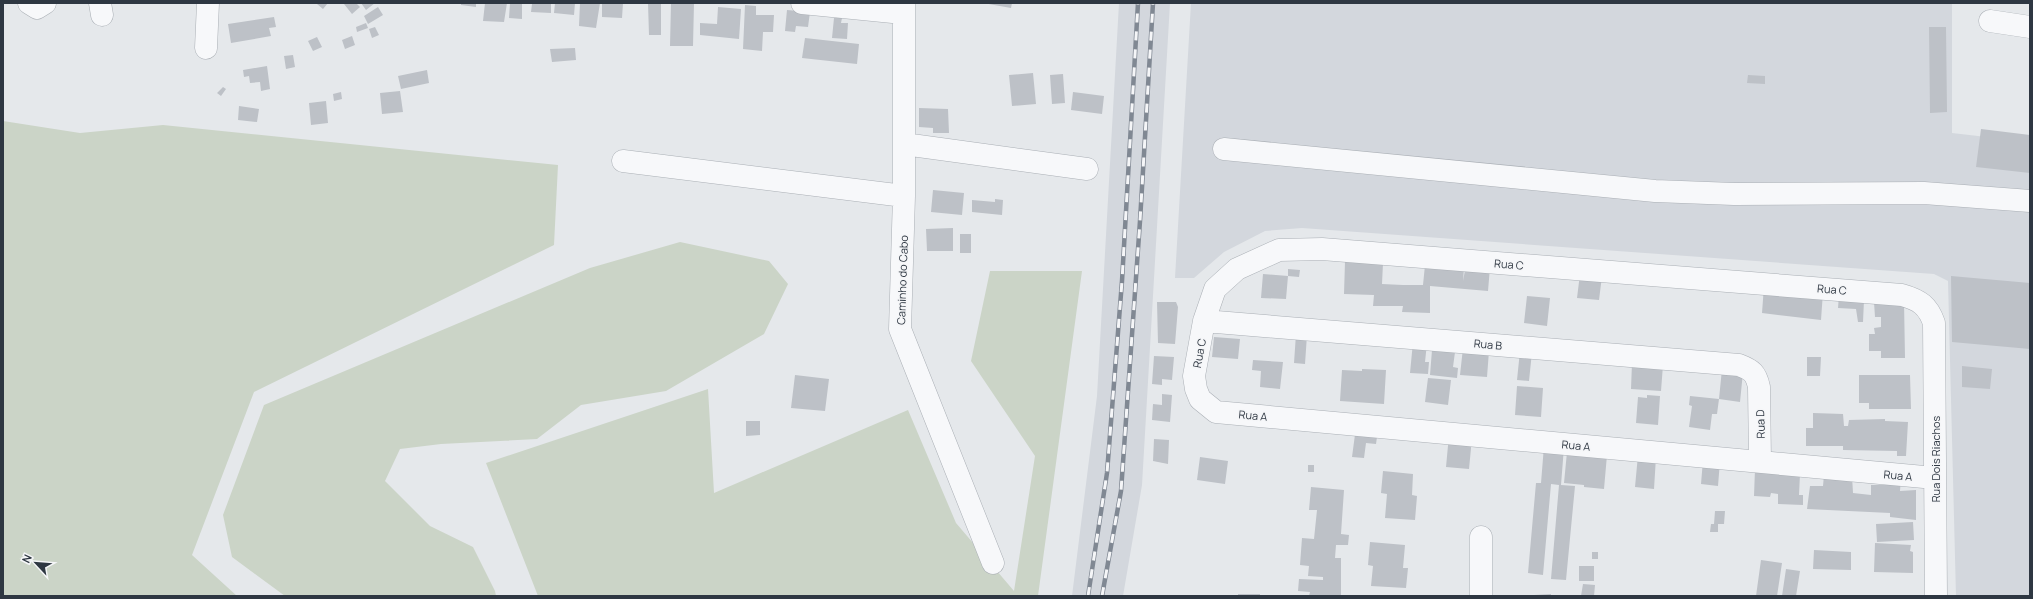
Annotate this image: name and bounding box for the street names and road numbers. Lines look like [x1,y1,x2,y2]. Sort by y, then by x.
street label: Caminho do Cabo [893,234,911,325]
street label: Rua C [1494,255,1525,273]
street label: Rua C [1817,280,1848,298]
street label: Rua B [1473,335,1503,353]
street label: Rua C [1189,337,1209,369]
street label: Rua A [1238,406,1268,424]
street label: Rua D [1752,409,1768,439]
street label: Rua Dois Riachos [1928,415,1943,502]
street label: Rua A [1561,436,1591,454]
street label: Rua A [1883,466,1913,484]

